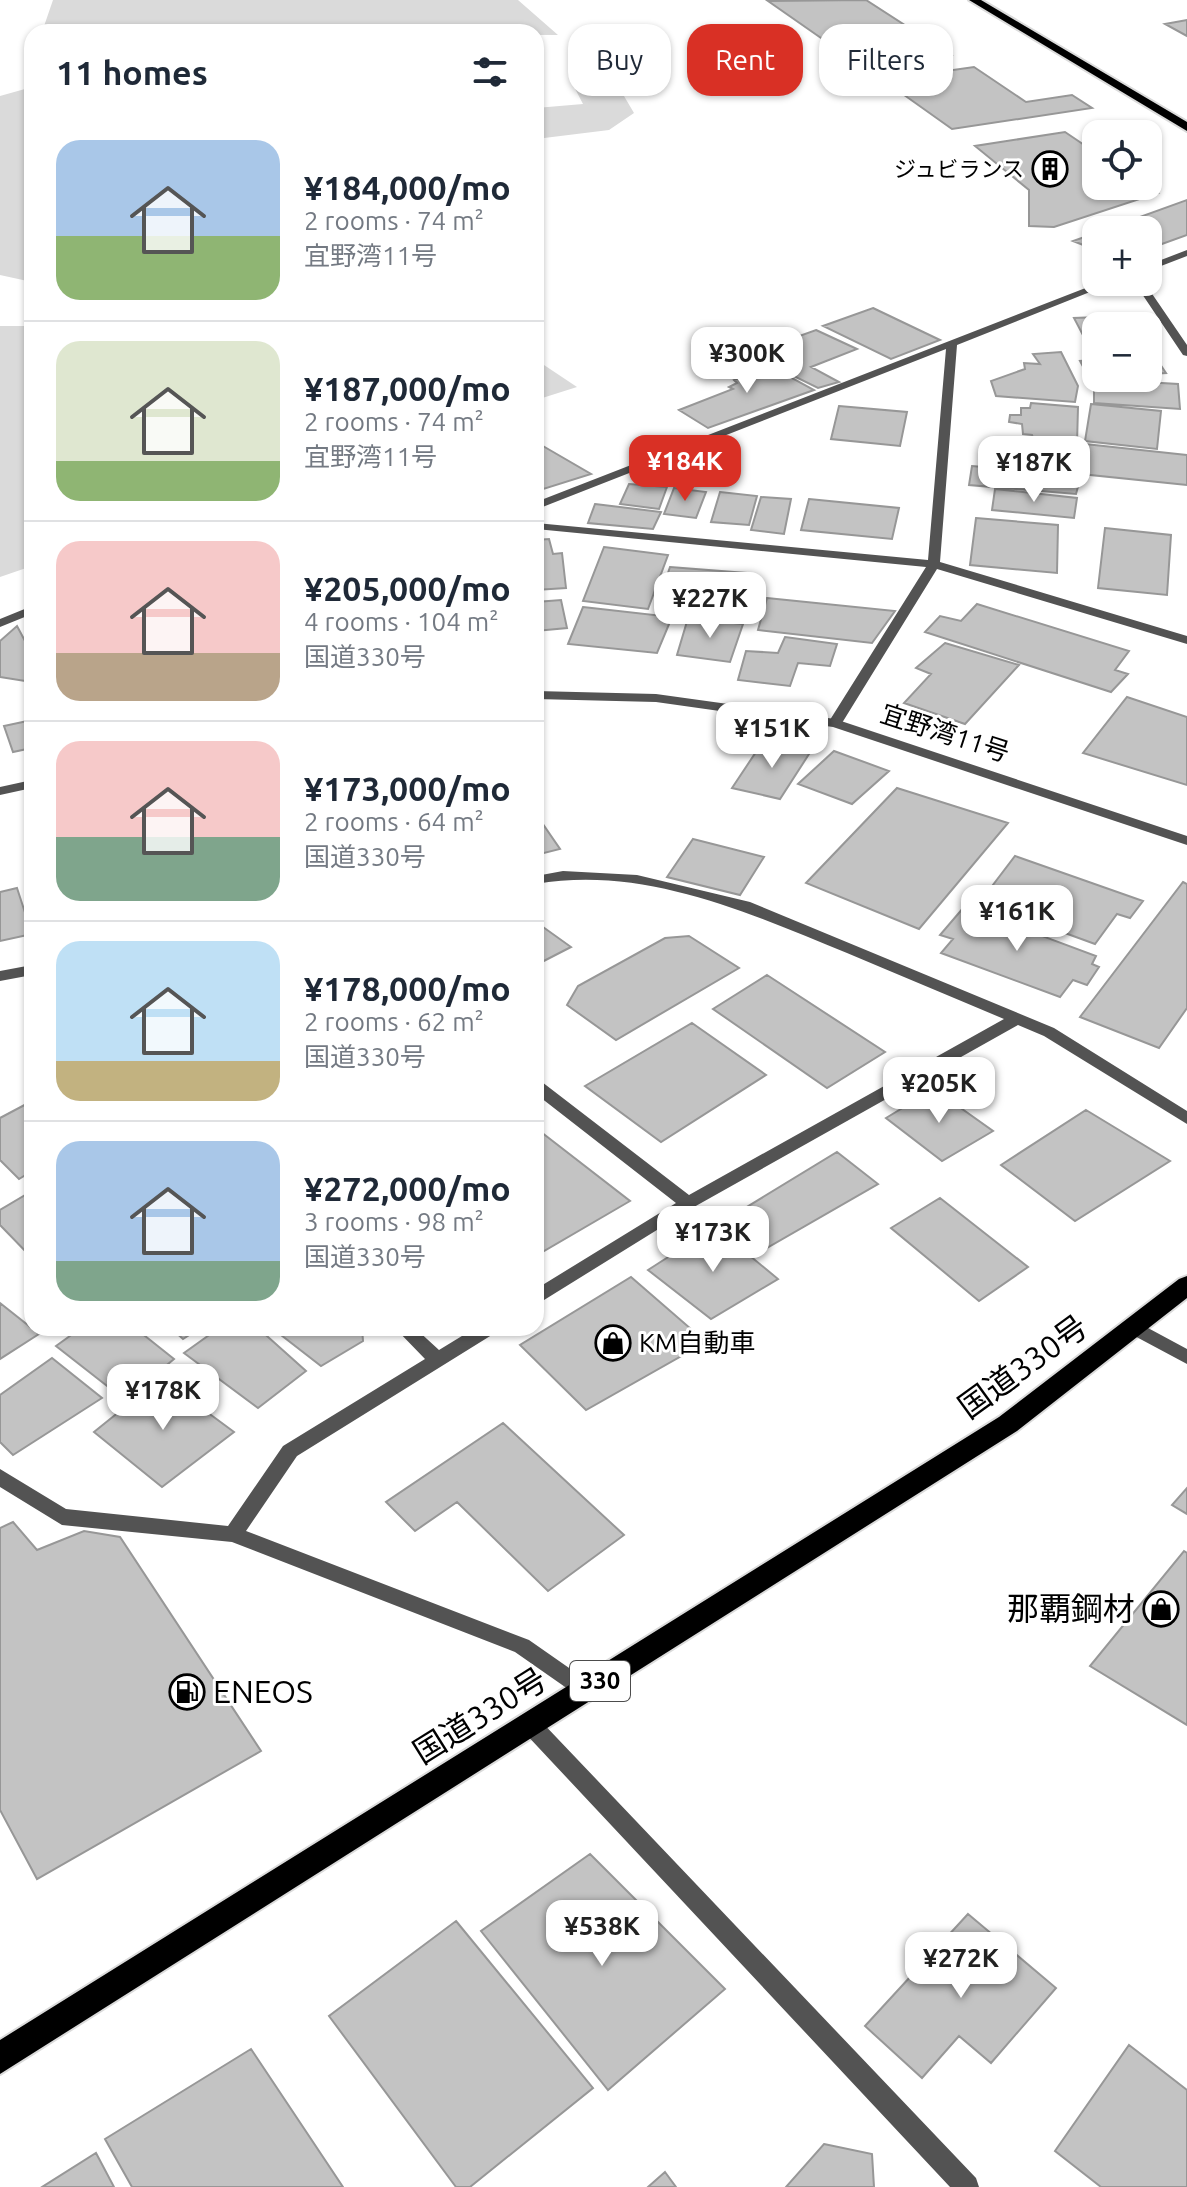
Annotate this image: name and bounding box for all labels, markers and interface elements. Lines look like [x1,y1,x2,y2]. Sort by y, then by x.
chip: Buy [568,24,671,96]
chip: Rent [687,24,803,96]
chip: Filters [819,24,953,96]
icon: filters [468,50,512,94]
text: 11 homes [56,53,208,91]
map controls [1082,120,1162,392]
button: locate [1082,120,1162,200]
building icon: ジュビランス [1031,150,1069,188]
place label: ジュビランス [894,156,1024,181]
text: ¥184,000/mo [304,168,511,206]
icon: home [120,172,216,268]
text: 2 rooms · 74 m² [304,206,484,235]
button: + [1082,216,1162,296]
text: 宜野湾11号 [304,241,437,270]
button: − [1082,312,1162,392]
pin: ¥300K [691,327,803,395]
text: ¥300K [709,338,785,367]
text: ¥187,000/mo [304,369,511,407]
icon: home [120,373,216,469]
text: 2 rooms · 74 m² [304,407,484,436]
pin: ¥184K [629,435,741,503]
pin: ¥187K [978,436,1090,504]
text: 宜野湾11号 [304,442,437,471]
text: ¥184K [647,446,723,475]
text: ¥187K [996,447,1072,476]
text: ¥205,000/mo [304,569,511,607]
pin: ¥227K [654,572,766,640]
icon: home [120,573,216,669]
text: ¥227K [672,583,748,612]
text: 4 rooms · 104 m² [304,607,499,636]
text: 国道330号 [304,642,426,671]
street label: 宜野湾11号 [877,698,1013,767]
pin: ¥151K [716,702,828,770]
text: ¥151K [734,713,810,742]
text: ¥173,000/mo [304,769,511,807]
icon: home [120,773,216,869]
text: 2 rooms · 64 m² [304,807,484,836]
text: 国道330号 [304,842,426,871]
pin: ¥161K [961,885,1073,953]
text: ¥161K [979,896,1055,925]
text: ¥178,000/mo [304,969,511,1007]
icon: home [120,973,216,1069]
text: 2 rooms · 62 m² [304,1007,484,1036]
text: 国道330号 [304,1042,426,1071]
pin: ¥205K [883,1057,995,1125]
text: ¥205K [901,1068,977,1097]
text: ¥272,000/mo [304,1169,511,1207]
icon: home [120,1173,216,1269]
pin: ¥173K [657,1206,769,1274]
text: 3 rooms · 98 m² [304,1207,484,1236]
text: ¥173K [675,1217,751,1246]
text: 国道330号 [304,1242,426,1271]
street label: 国道330号 [951,1307,1094,1425]
shop icon: KM自動車 [594,1324,632,1362]
place label: KM自動車 [639,1328,755,1357]
pin: ¥178K [107,1364,219,1432]
text: ¥178K [125,1375,201,1404]
place label: 那覇鋼材 [1007,1590,1135,1626]
shop icon: 那覇鋼材 [1142,1590,1180,1628]
street label: 国道330号 [406,1660,553,1770]
road number: 330 [570,1661,630,1701]
fuel station icon: ENEOS [168,1673,206,1711]
place label: ENEOS [213,1673,313,1709]
pin: ¥538K [546,1900,658,1968]
text: ¥538K [564,1911,640,1940]
pin: ¥272K [905,1932,1017,2000]
text: ¥272K [923,1943,999,1972]

